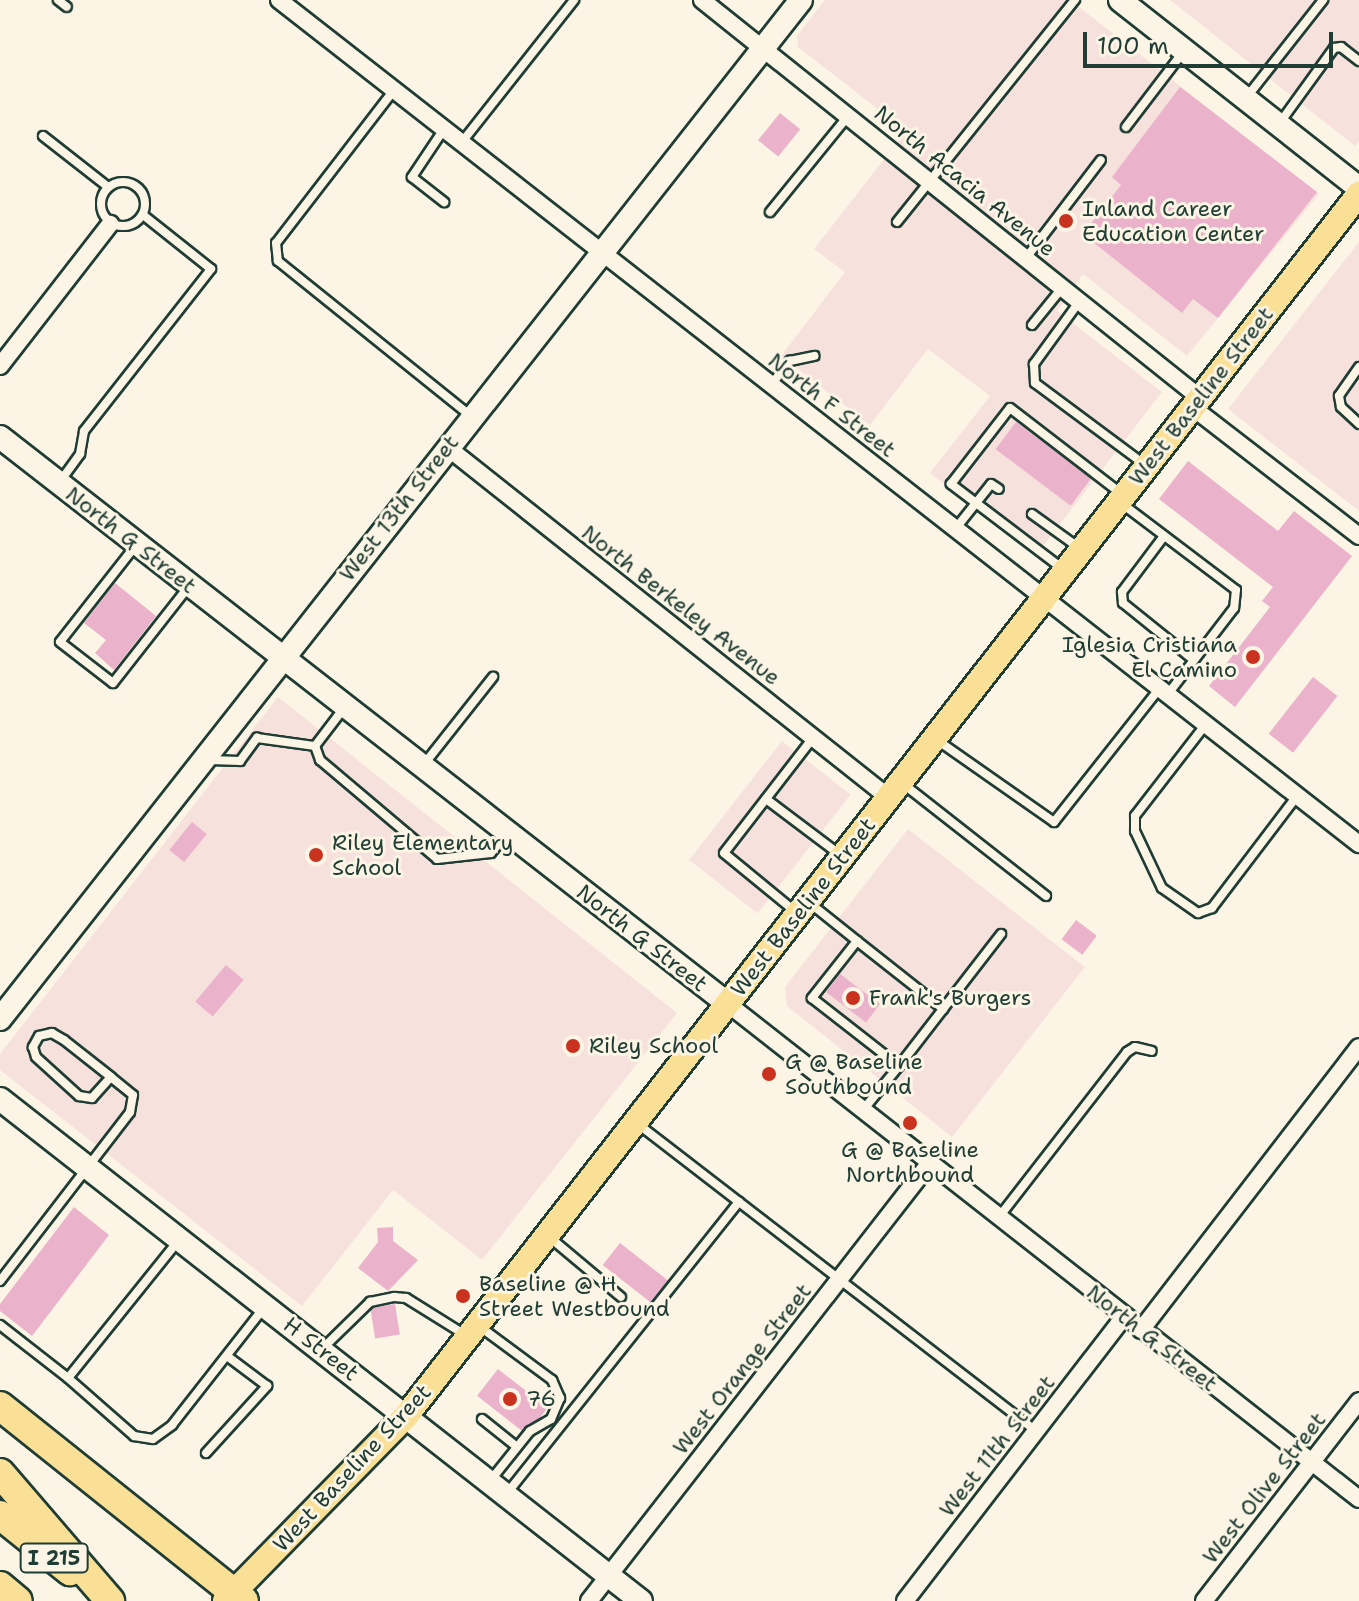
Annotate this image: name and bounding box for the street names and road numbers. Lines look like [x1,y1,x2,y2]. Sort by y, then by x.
street label: North Acacia Avenue [869,100,1061,262]
street label: West Baseline Street [1123,301,1279,491]
street label: North F Street [763,347,901,463]
street label: West 13th Street [334,430,464,586]
street label: North G Street [60,481,202,599]
street label: North Berkeley Avenue [576,519,786,691]
street label: West Baseline Street [725,812,881,1002]
street label: North G Street [571,879,713,997]
street label: West Orange Street [667,1278,817,1460]
street label: North G Street [1081,1279,1223,1397]
street label: H Street [278,1311,364,1387]
street label: West 11th Street [934,1370,1060,1522]
street label: West Baseline Street [267,1379,437,1557]
street label: West Olive Street [1197,1407,1331,1569]
road number: I 215 [18,1542,90,1574]

